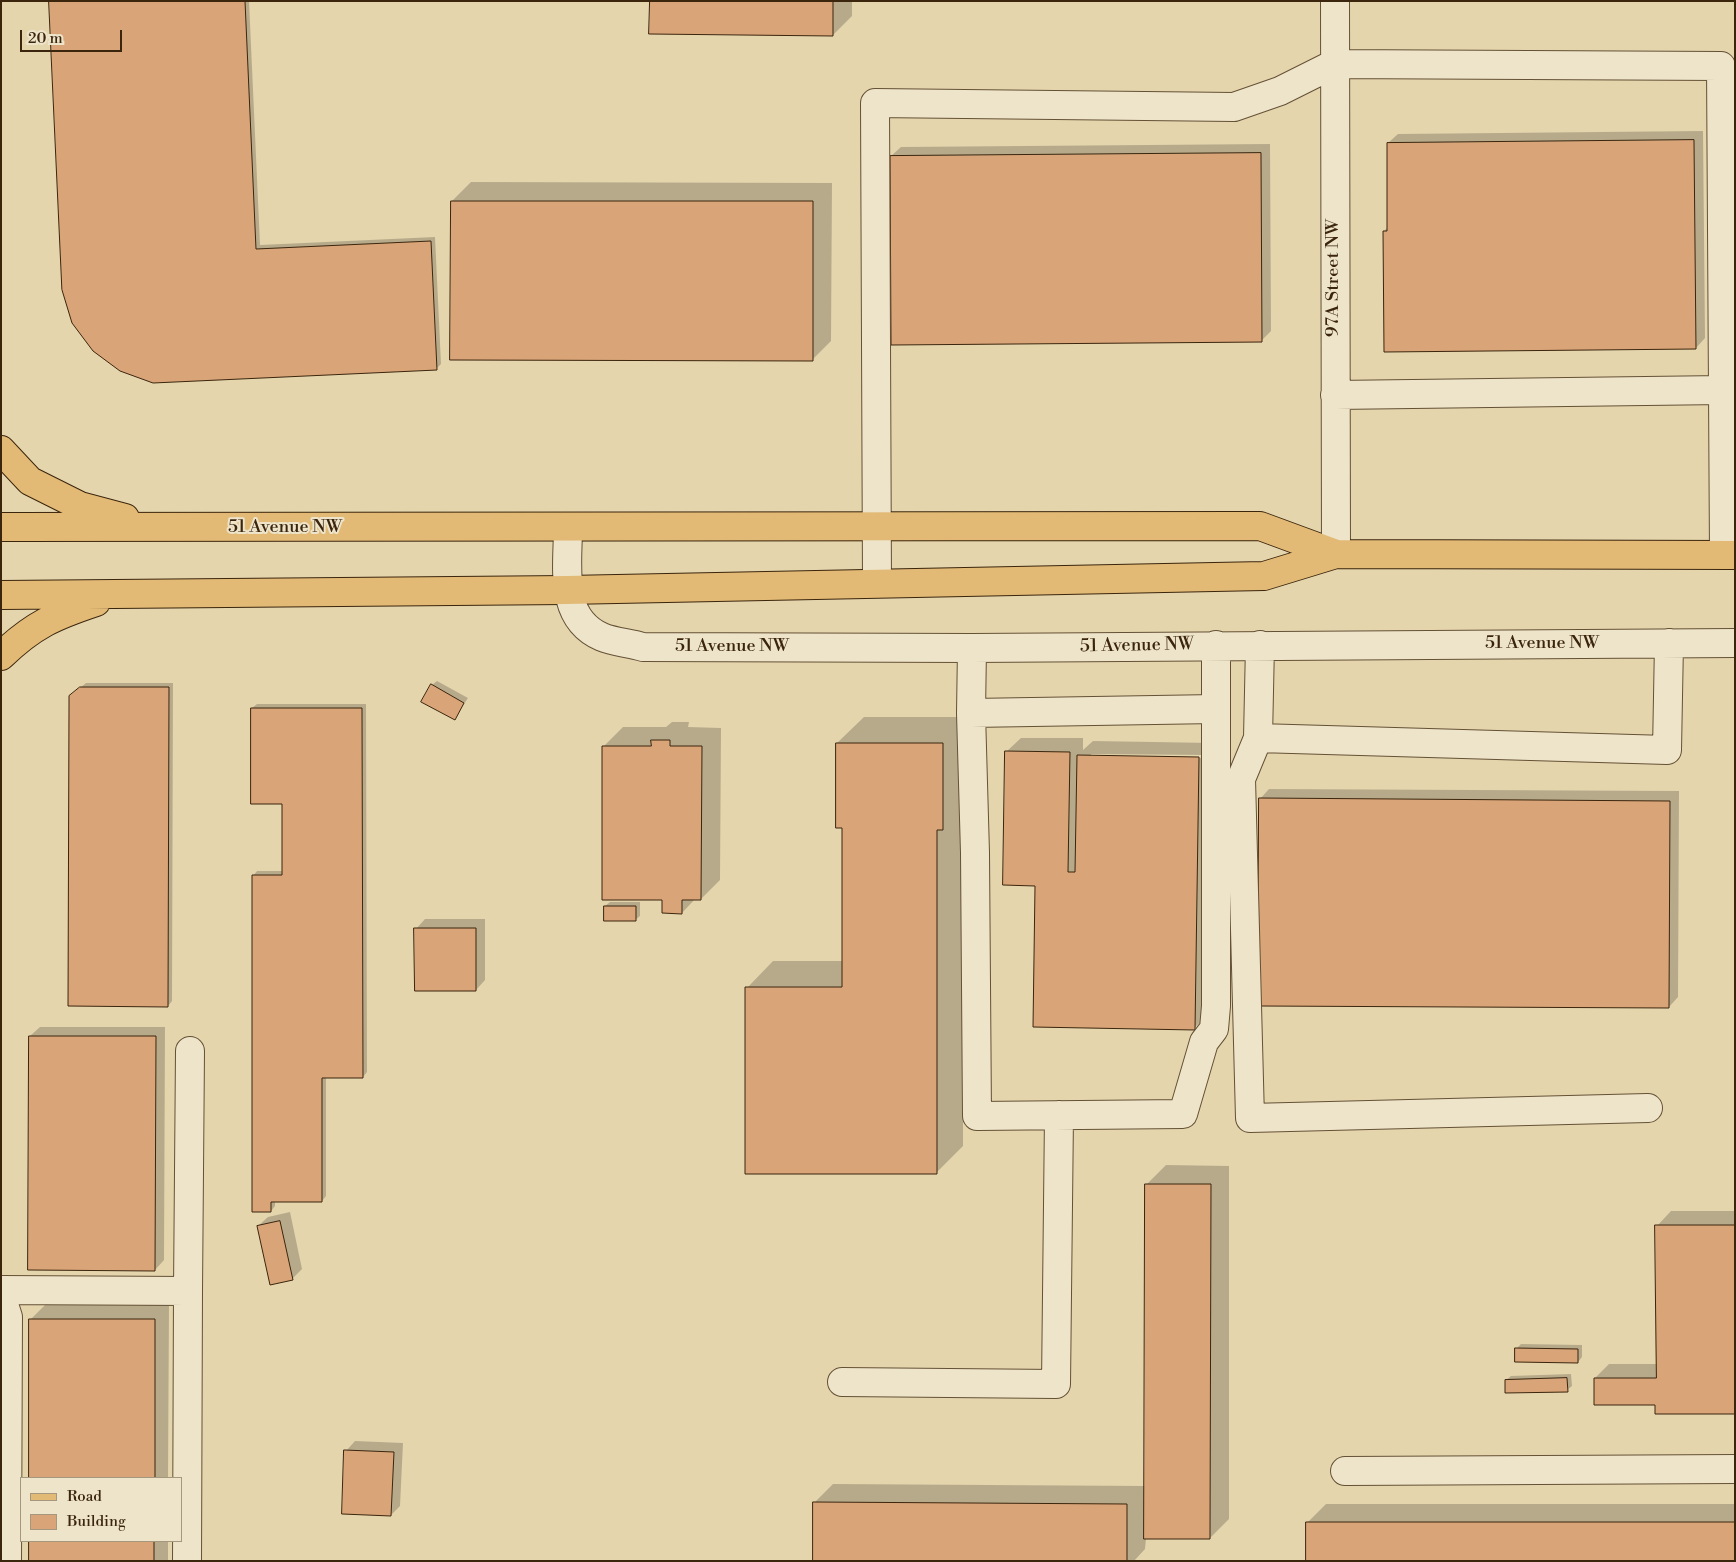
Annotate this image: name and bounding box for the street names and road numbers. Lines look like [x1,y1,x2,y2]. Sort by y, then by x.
street label: 97A Street NW [1323,219,1345,337]
street label: 51 Avenue NW [228,517,342,539]
street label: 51 Avenue NW [1485,633,1599,655]
street label: 51 Avenue NW [1080,634,1194,658]
street label: 51 Avenue NW [675,636,789,658]

